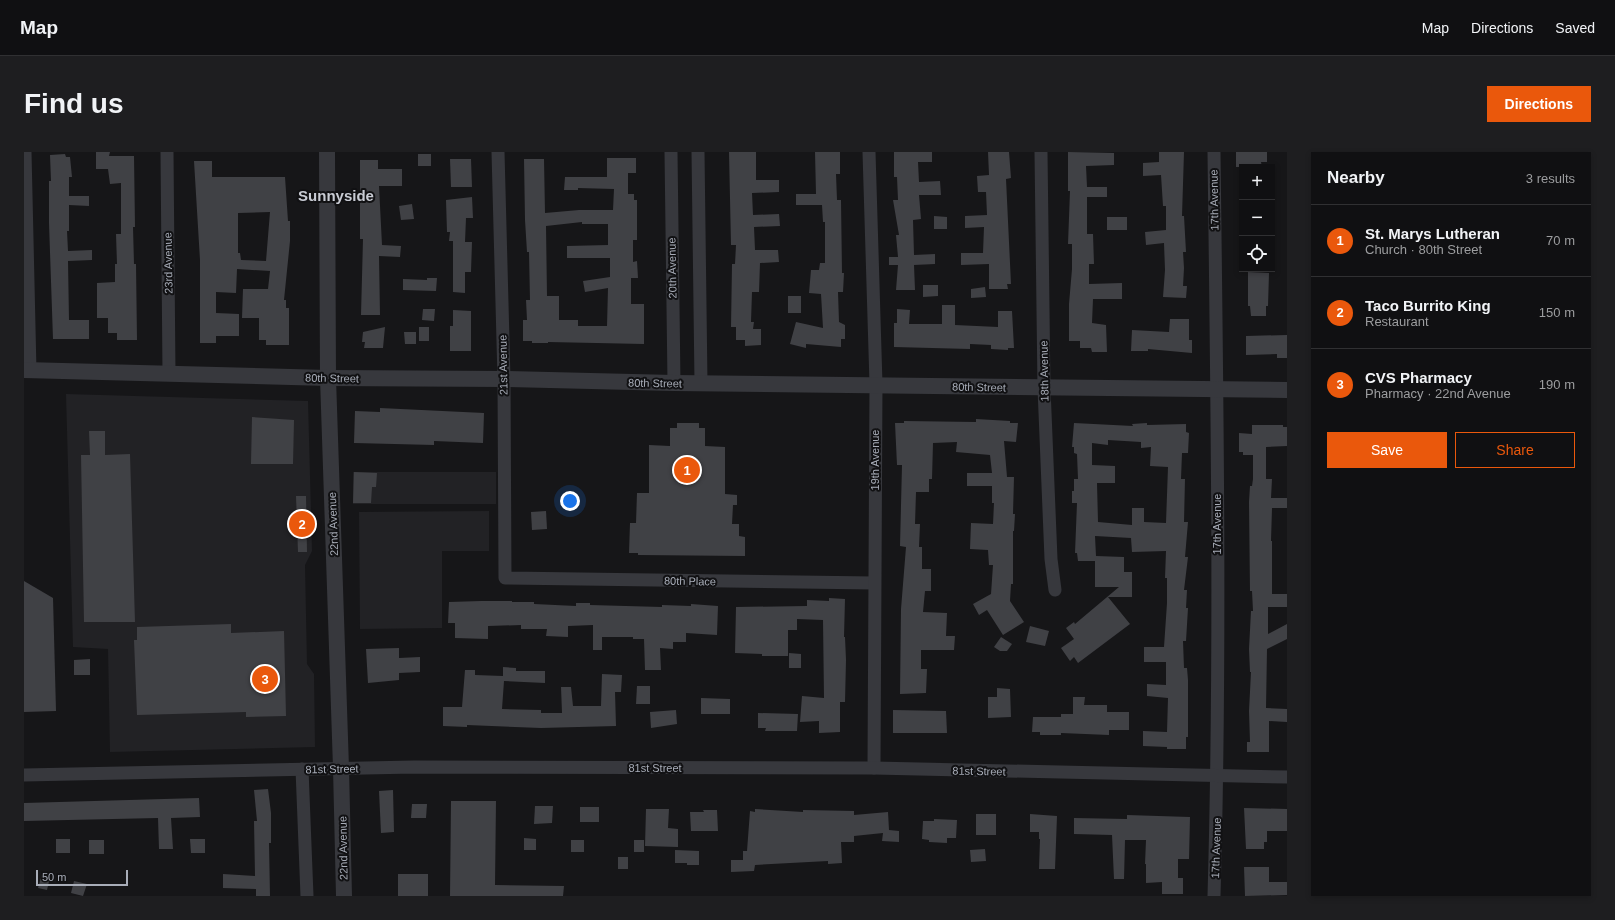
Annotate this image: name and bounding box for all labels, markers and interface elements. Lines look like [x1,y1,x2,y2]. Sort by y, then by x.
text: Map [20,17,58,38]
text: Map [1422,20,1449,36]
text: Directions [1471,20,1533,36]
text: Saved [1555,20,1595,36]
button: Directions [1487,86,1591,122]
text: Find us [24,88,124,119]
map controls [1239,164,1275,272]
button: + [1239,164,1275,200]
text: Nearby [1327,168,1385,187]
street label: 17th Avenue [1207,169,1221,231]
text: 3 results [1526,171,1575,186]
district label: Sunnyside [298,187,374,204]
button: − [1239,200,1275,236]
text: St. Marys Lutheran [1365,225,1500,242]
street label: 23rd Avenue [161,232,175,294]
text: 1 [1336,233,1344,248]
text: 70 m [1546,233,1575,248]
button: locate [1239,236,1275,272]
street label: 20th Avenue [665,237,679,299]
text: Church · 80th Street [1365,242,1482,257]
text: Taco Burrito King [1365,297,1491,314]
text: 2 [1336,305,1344,320]
text: 150 m [1539,305,1575,320]
text: Restaurant [1365,314,1429,329]
street label: 21st Avenue [496,335,510,395]
street label: 18th Avenue [1037,340,1051,402]
text: CVS Pharmacy [1365,369,1472,386]
street label: 80th Street [305,372,359,384]
street label: 80th Street [628,377,682,389]
text: 3 [1336,377,1344,392]
text: 190 m [1539,377,1575,392]
street label: 80th Street [952,381,1006,393]
text: Pharmacy · 22nd Avenue [1365,386,1511,401]
street label: 19th Avenue [869,430,881,490]
button: Save [1327,432,1447,468]
button: Share [1455,432,1575,468]
pin: 1 [674,455,700,485]
your location [560,491,580,511]
street label: 22nd Avenue [326,492,340,556]
street label: 17th Avenue [1211,494,1223,554]
pin: 2 [289,509,315,539]
street label: 80th Place [664,575,716,587]
pin: 3 [252,664,278,694]
street label: 81st Street [628,762,682,774]
street label: 81st Street [305,763,359,775]
street label: 81st Street [952,765,1006,777]
street label: 22nd Avenue [336,816,350,880]
street label: 17th Avenue [1209,817,1223,879]
scale bar [36,868,128,887]
text: 50 m [42,871,66,883]

